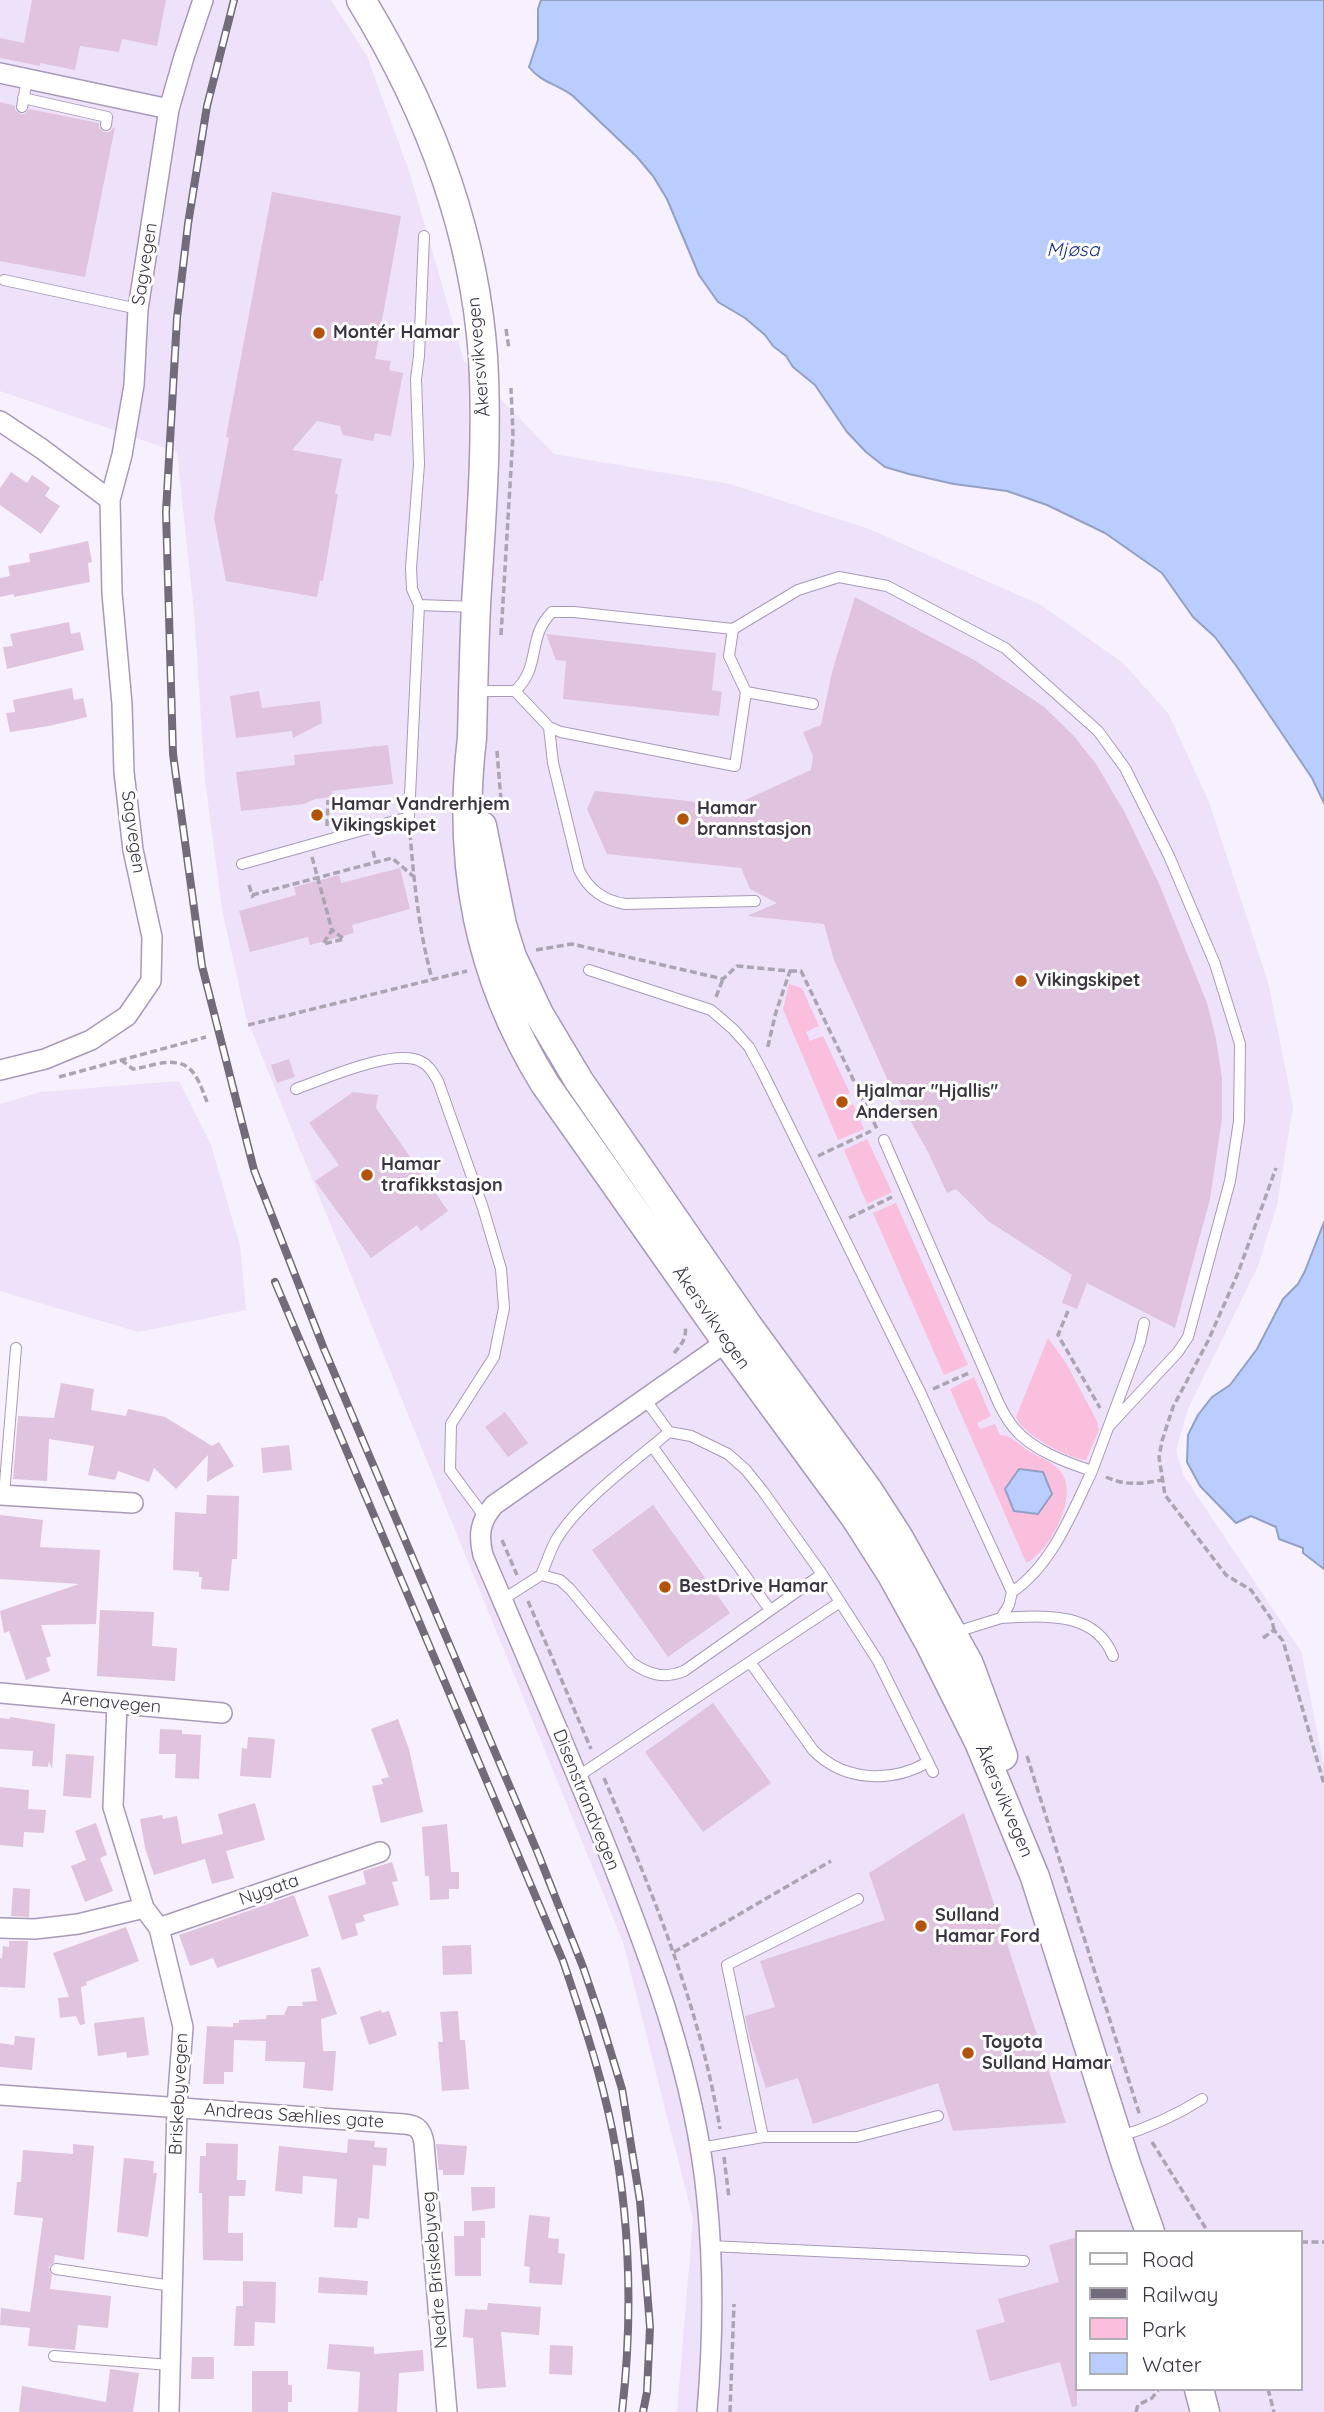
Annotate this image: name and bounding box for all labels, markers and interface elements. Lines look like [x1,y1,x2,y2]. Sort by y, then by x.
street label: Sagvegen [128,221,162,307]
water label: Mjøsa [1047,239,1099,261]
street label: Åkersvikvegen [463,296,495,418]
place label: Montér Hamar [333,322,460,344]
marker: Montér Hamar [311,325,327,341]
street label: Sagvegen [117,789,149,875]
place label: Hamar Vandrerhjem Vikingskipet [331,794,510,836]
place label: Hamar brannstasjon [697,798,812,840]
marker: Hamar Vandrerhjem Vikingskipet [309,807,325,823]
marker: Hamar brannstasjon [675,811,691,827]
place label: Vikingskipet [1035,970,1140,992]
marker: Vikingskipet [1013,973,1029,989]
place label: Hjalmar "Hjallis" Andersen [856,1081,998,1124]
marker: Hjalmar "Hjallis" Andersen [834,1094,850,1110]
place label: Hamar trafikkstasjon [381,1154,503,1196]
marker: Hamar trafikkstasjon [359,1167,375,1183]
street label: Åkersvikvegen [668,1262,754,1374]
place label: BestDrive Hamar [679,1576,828,1598]
marker: BestDrive Hamar [657,1579,673,1595]
street label: Arenavegen [60,1688,162,1718]
street label: Disenstrandvegen [548,1726,624,1874]
street label: Åkersvikvegen [971,1741,1037,1861]
street label: Nygata [236,1870,302,1910]
place label: Sulland Hamar Ford [935,1905,1040,1948]
marker: Sulland Hamar Ford [913,1918,929,1934]
street label: Briskebyvegen [165,2032,193,2156]
place label: Toyota Sulland Hamar [982,2032,1111,2074]
marker: Toyota Sulland Hamar [960,2045,976,2061]
street label: Andreas Sæhlies gate [203,2099,385,2133]
street label: Nedre Briskebyveg [417,2190,453,2350]
legend [1076,2230,1303,2391]
text: Road [1142,2246,1194,2272]
text: Railway [1142,2281,1218,2307]
text: Park [1142,2316,1186,2342]
text: Water [1142,2351,1202,2377]

